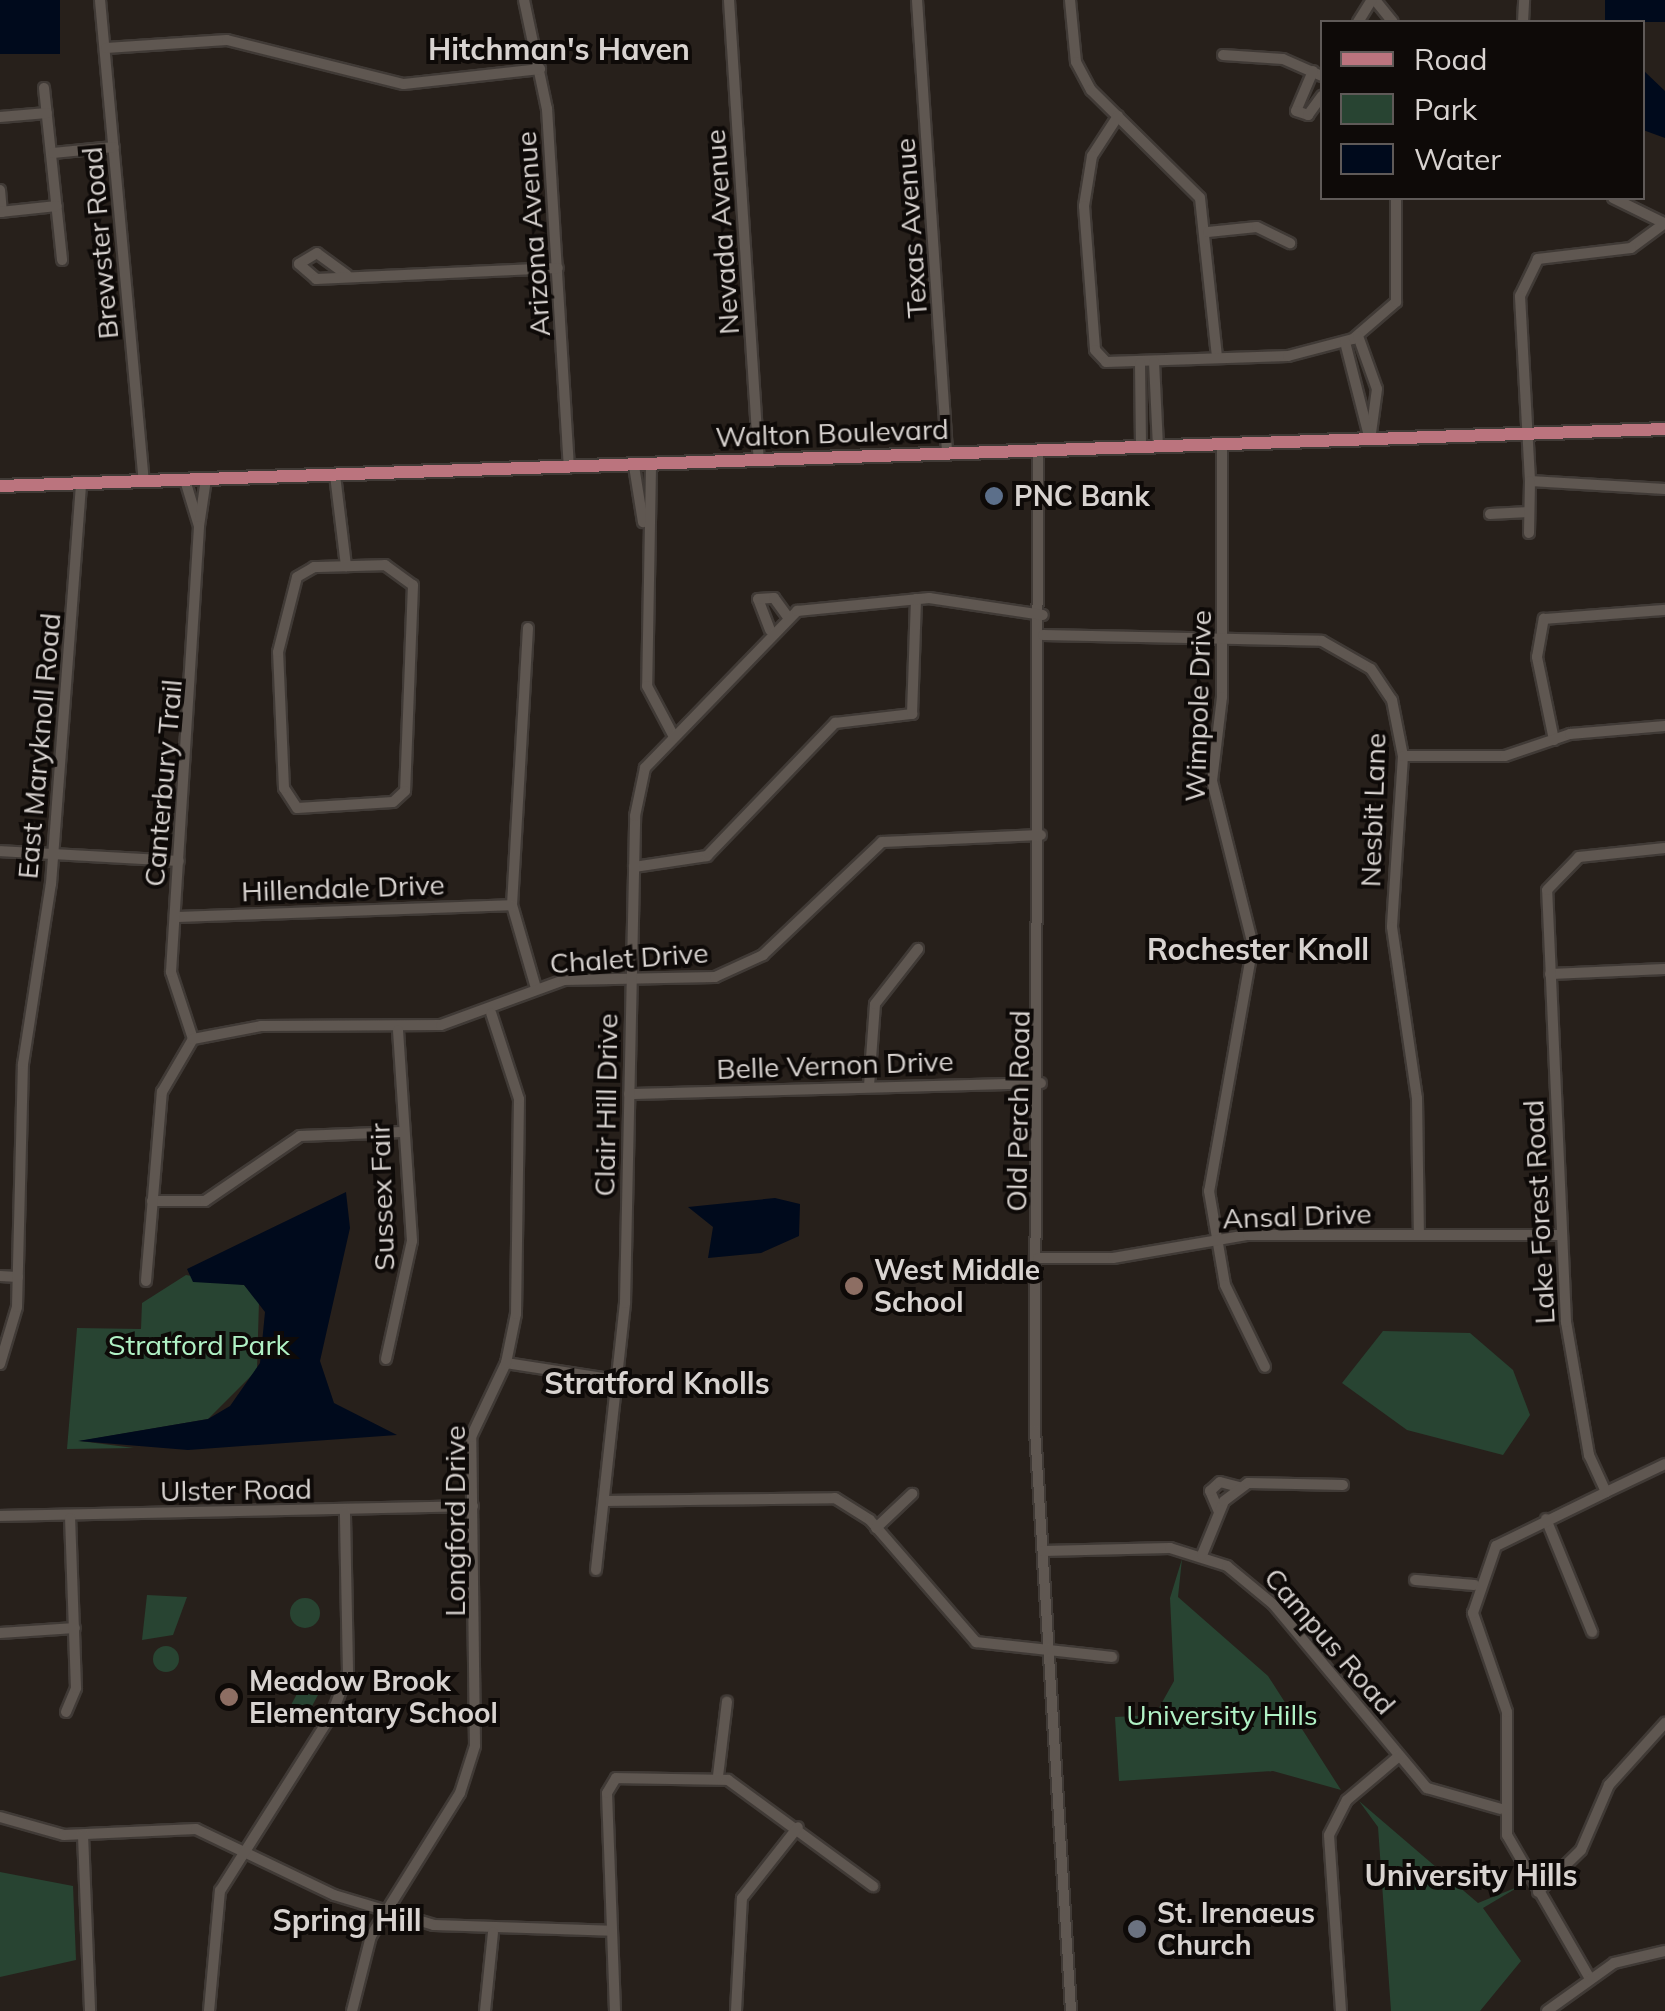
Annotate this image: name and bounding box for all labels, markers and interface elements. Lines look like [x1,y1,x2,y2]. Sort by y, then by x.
legend [1320,20,1645,200]
district label: Hitchman's Haven [428,31,690,67]
text: Road [1414,40,1488,78]
text: Park [1414,90,1477,128]
street label: Nevada Avenue [698,128,746,336]
street label: Arizona Avenue [509,130,557,338]
street label: Texas Avenue [888,137,934,319]
text: Water [1414,140,1501,178]
street label: Brewster Road [75,145,125,341]
street label: Walton Boulevard [715,412,949,454]
place label: PNC Bank [1014,479,1150,513]
marker: PNC Bank [983,485,1005,507]
street label: Wimpole Drive [1178,609,1218,803]
street label: East Maryknoll Road [11,612,67,880]
street label: Canterbury Trail [137,678,189,888]
street label: Nesbit Lane [1354,732,1392,888]
street label: Hillendale Drive [241,868,445,908]
district label: Rochester Knoll [1147,931,1369,967]
street label: Chalet Drive [549,936,709,980]
street label: Old Perch Road [999,1010,1037,1212]
street label: Clair Hill Drive [588,1013,624,1197]
street label: Belle Vernon Drive [716,1044,954,1086]
street label: Lake Forest Road [1516,1099,1562,1325]
street label: Sussex Fair [363,1123,401,1271]
street label: Ansal Drive [1222,1197,1372,1235]
place label: West Middle School [874,1253,1040,1319]
marker: West Middle School [843,1275,865,1297]
park label: Stratford Park [108,1328,290,1362]
district label: Stratford Knolls [544,1365,770,1401]
street label: Longford Drive [438,1425,472,1617]
street label: Ulster Road [160,1472,312,1508]
street label: Campus Road [1257,1561,1403,1721]
place label: Meadow Brook Elementary School [249,1664,498,1730]
marker: Meadow Brook Elementary School [218,1686,240,1708]
park label: University Hills [1126,1698,1318,1732]
district label: University Hills [1365,1857,1577,1893]
place label: St. Irenaeus Church [1157,1896,1315,1962]
district label: Spring Hill [272,1902,422,1938]
marker: St. Irenaeus Church [1126,1918,1148,1940]

